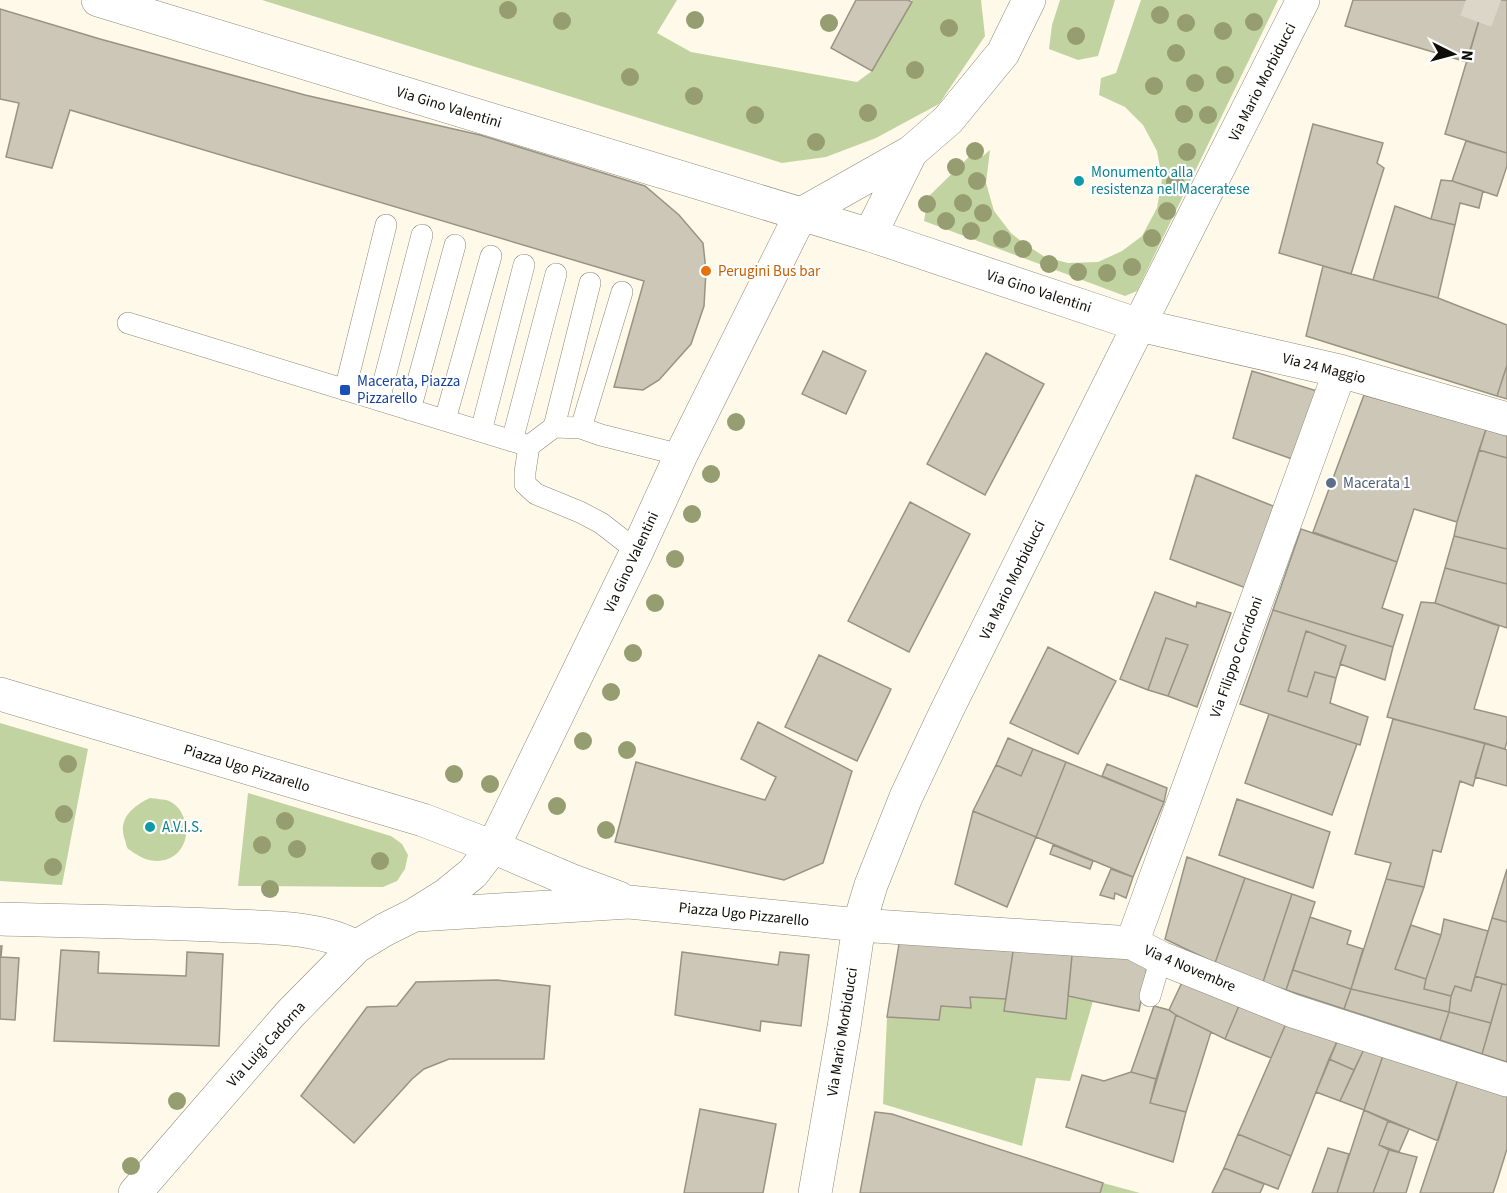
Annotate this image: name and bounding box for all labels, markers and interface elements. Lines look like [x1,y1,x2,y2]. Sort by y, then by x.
street label: Via Mario Morbiducci [1224,19,1301,145]
north arrow [1423,24,1483,84]
text: N [1455,49,1478,62]
street label: Via Gino Valentini [394,81,504,134]
place label: Monumento alla resistenza nel Maceratese [1091,162,1250,200]
marker: Monumento alla resistenza nel Maceratese [1072,174,1086,188]
place label: Perugini Bus bar [718,261,821,282]
marker: Perugini Bus bar [699,264,713,278]
street label: Via Gino Valentini [984,265,1094,318]
street label: Via 24 Maggio [1280,348,1368,389]
place label: Macerata, Piazza Pizzarello [357,371,460,409]
marker: Macerata, Piazza Pizzarello [338,383,352,397]
place label: Macerata 1 [1343,473,1410,494]
marker: Macerata 1 [1324,476,1338,490]
street label: Via Gino Valentini [599,508,664,616]
street label: Via Mario Morbiducci [974,517,1050,643]
street label: Via Filippo Corridoni [1205,594,1268,721]
street label: Piazza Ugo Pizzarello [181,739,313,798]
place label: A.V.I.S. [162,817,203,838]
marker: A.V.I.S. [143,820,157,834]
street label: Piazza Ugo Pizzarello [678,897,810,932]
street label: Via 4 Novembre [1141,940,1239,997]
street label: Via Mario Morbiducci [822,966,863,1098]
street label: Via Luigi Cadorna [222,997,311,1092]

